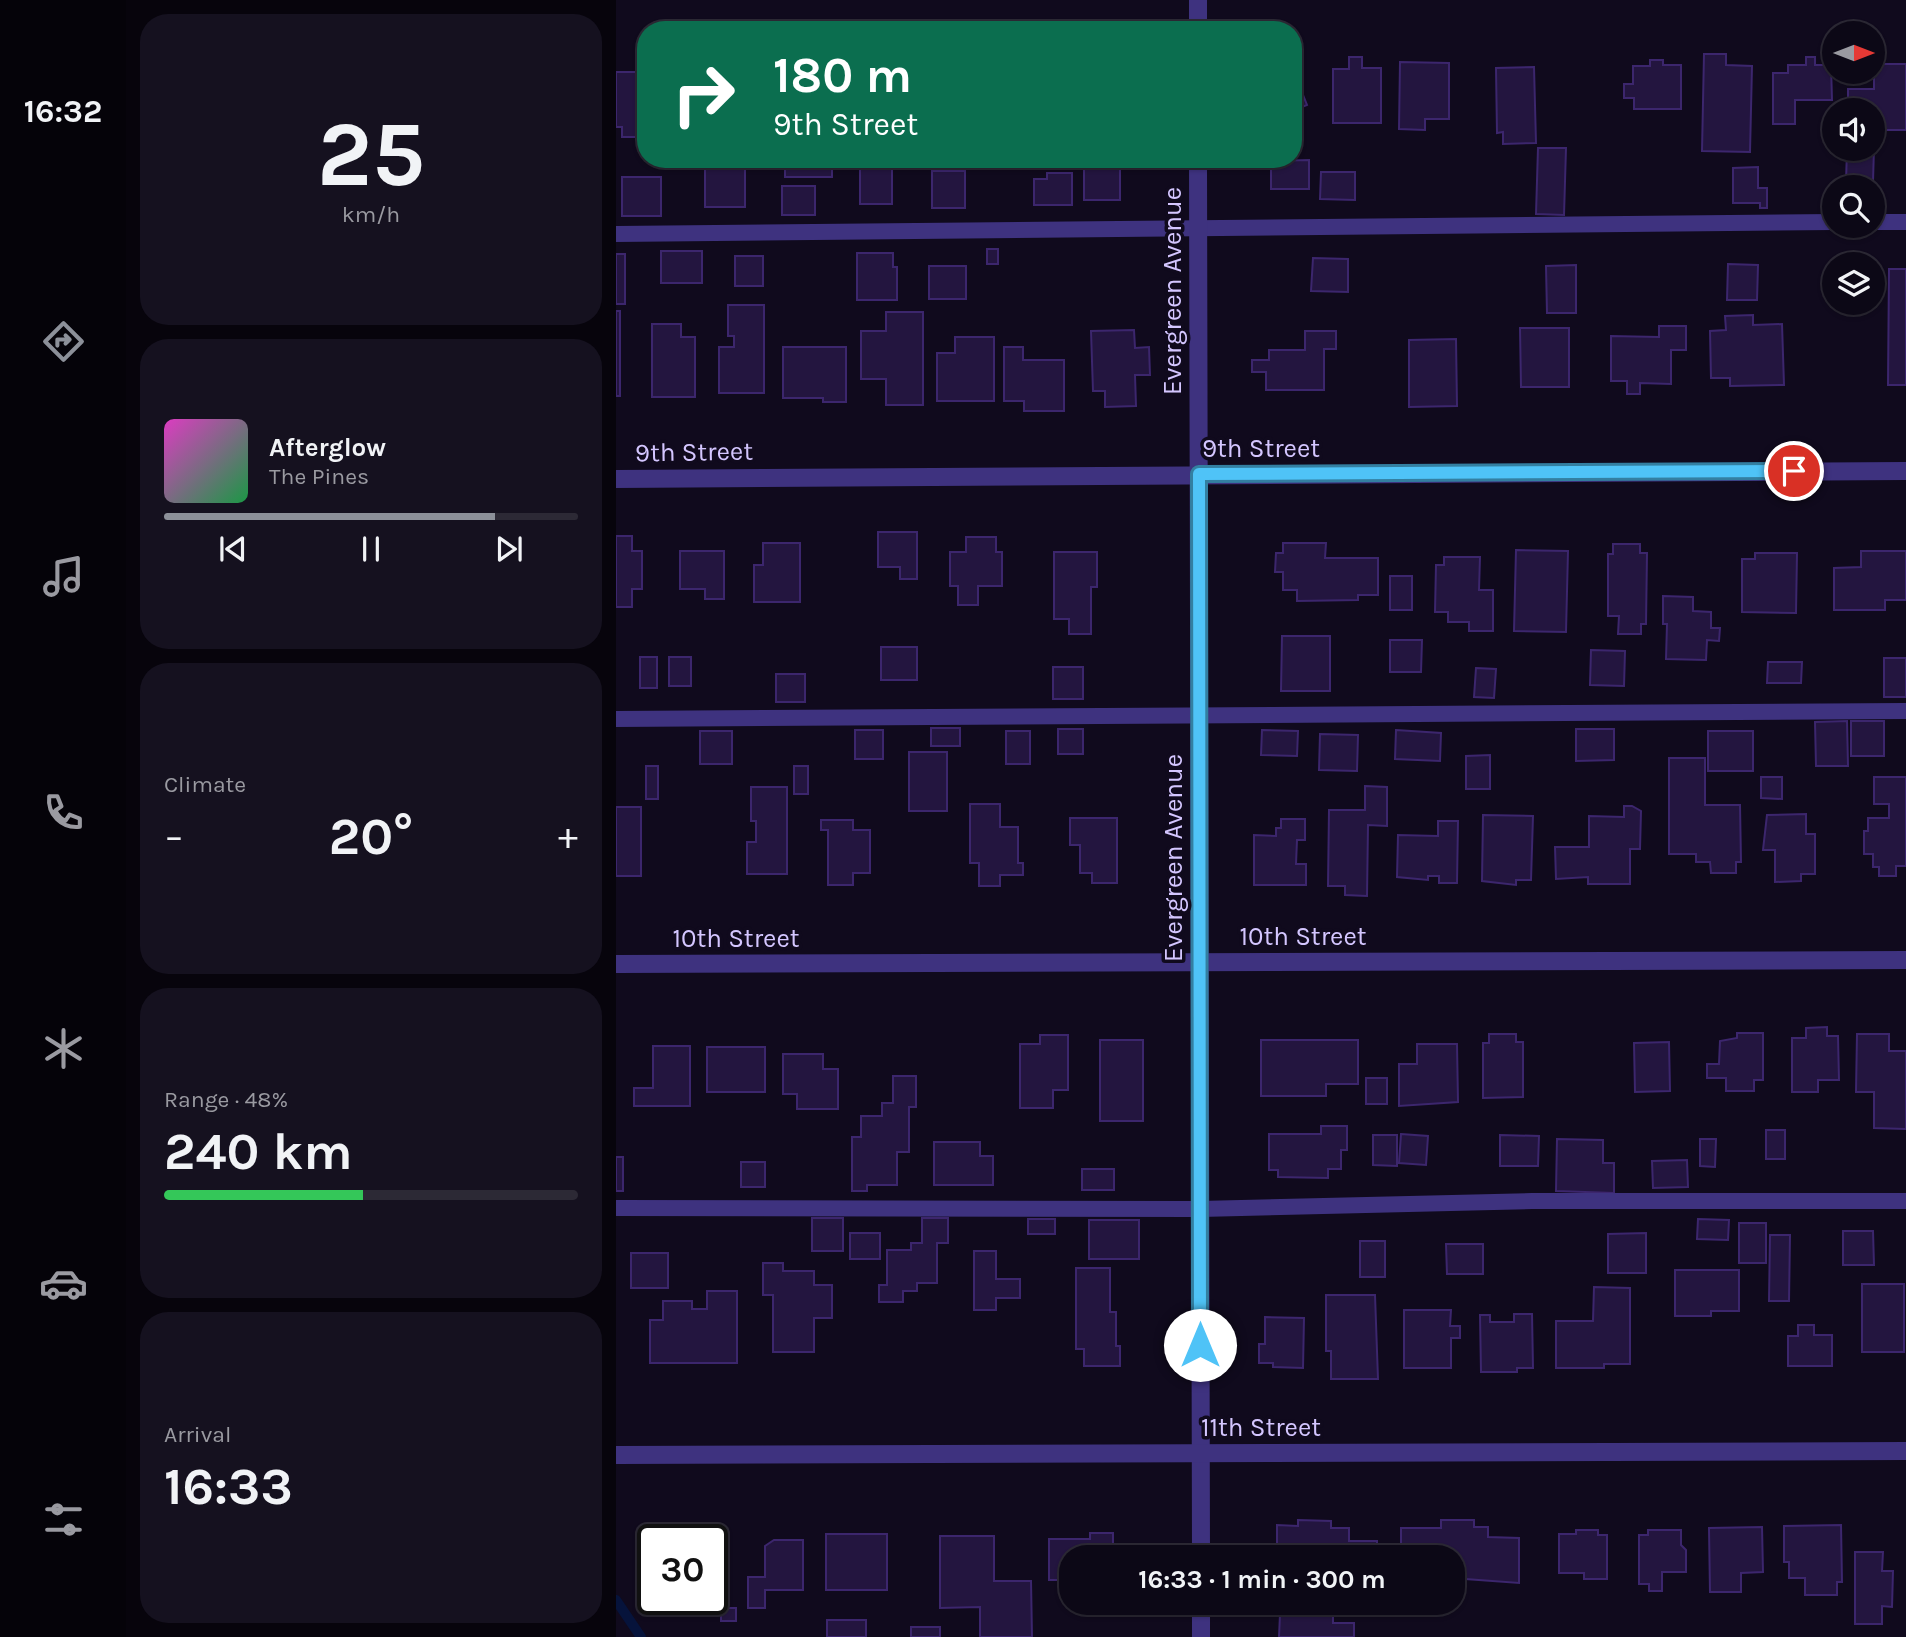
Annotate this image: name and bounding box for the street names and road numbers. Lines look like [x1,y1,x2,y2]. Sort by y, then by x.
street label: Evergreen Avenue [1157,187,1188,395]
street label: 9th Street [1202,433,1320,464]
street label: 9th Street [635,435,754,469]
street label: Evergreen Avenue [1158,754,1189,962]
street label: 10th Street [1239,921,1367,952]
street label: 10th Street [672,923,800,954]
street label: 11th Street [1201,1412,1321,1443]

